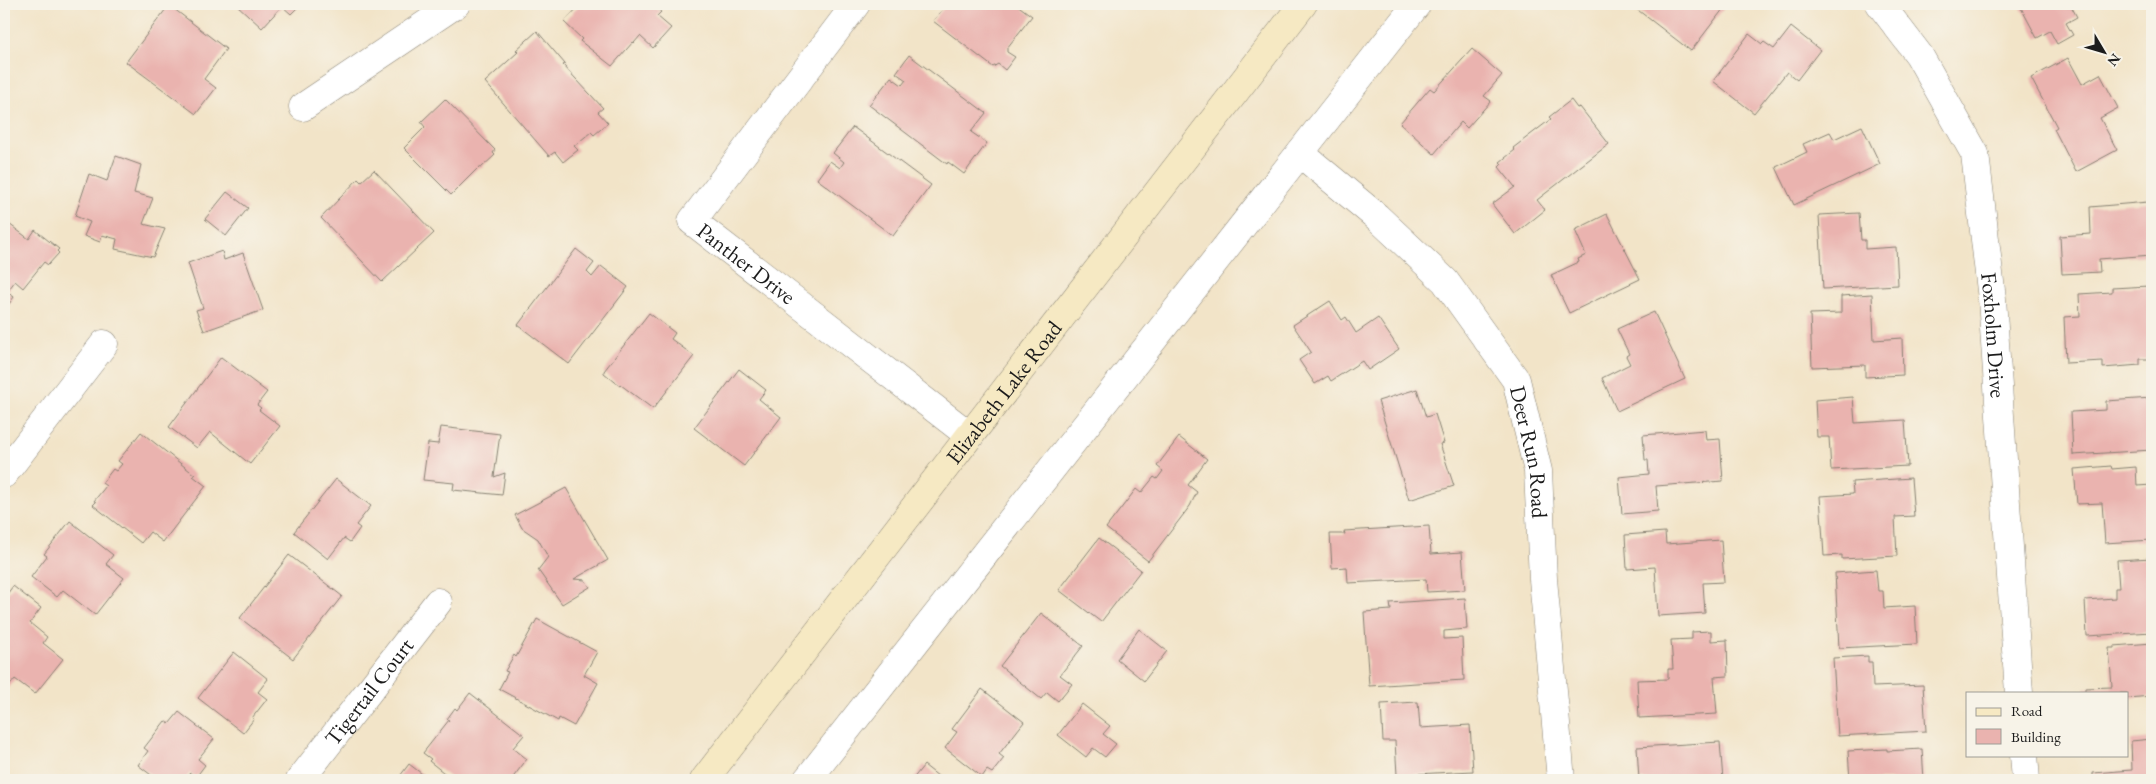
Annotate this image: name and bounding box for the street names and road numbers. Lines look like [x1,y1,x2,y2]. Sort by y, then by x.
street label: Panther Drive [691,216,802,311]
street label: Foxholm Drive [1974,271,2013,399]
street label: Elizabeth Lake Road [939,314,1069,470]
street label: Deer Run Road [1503,383,1554,520]
street label: Tigertail Court [318,632,420,752]

